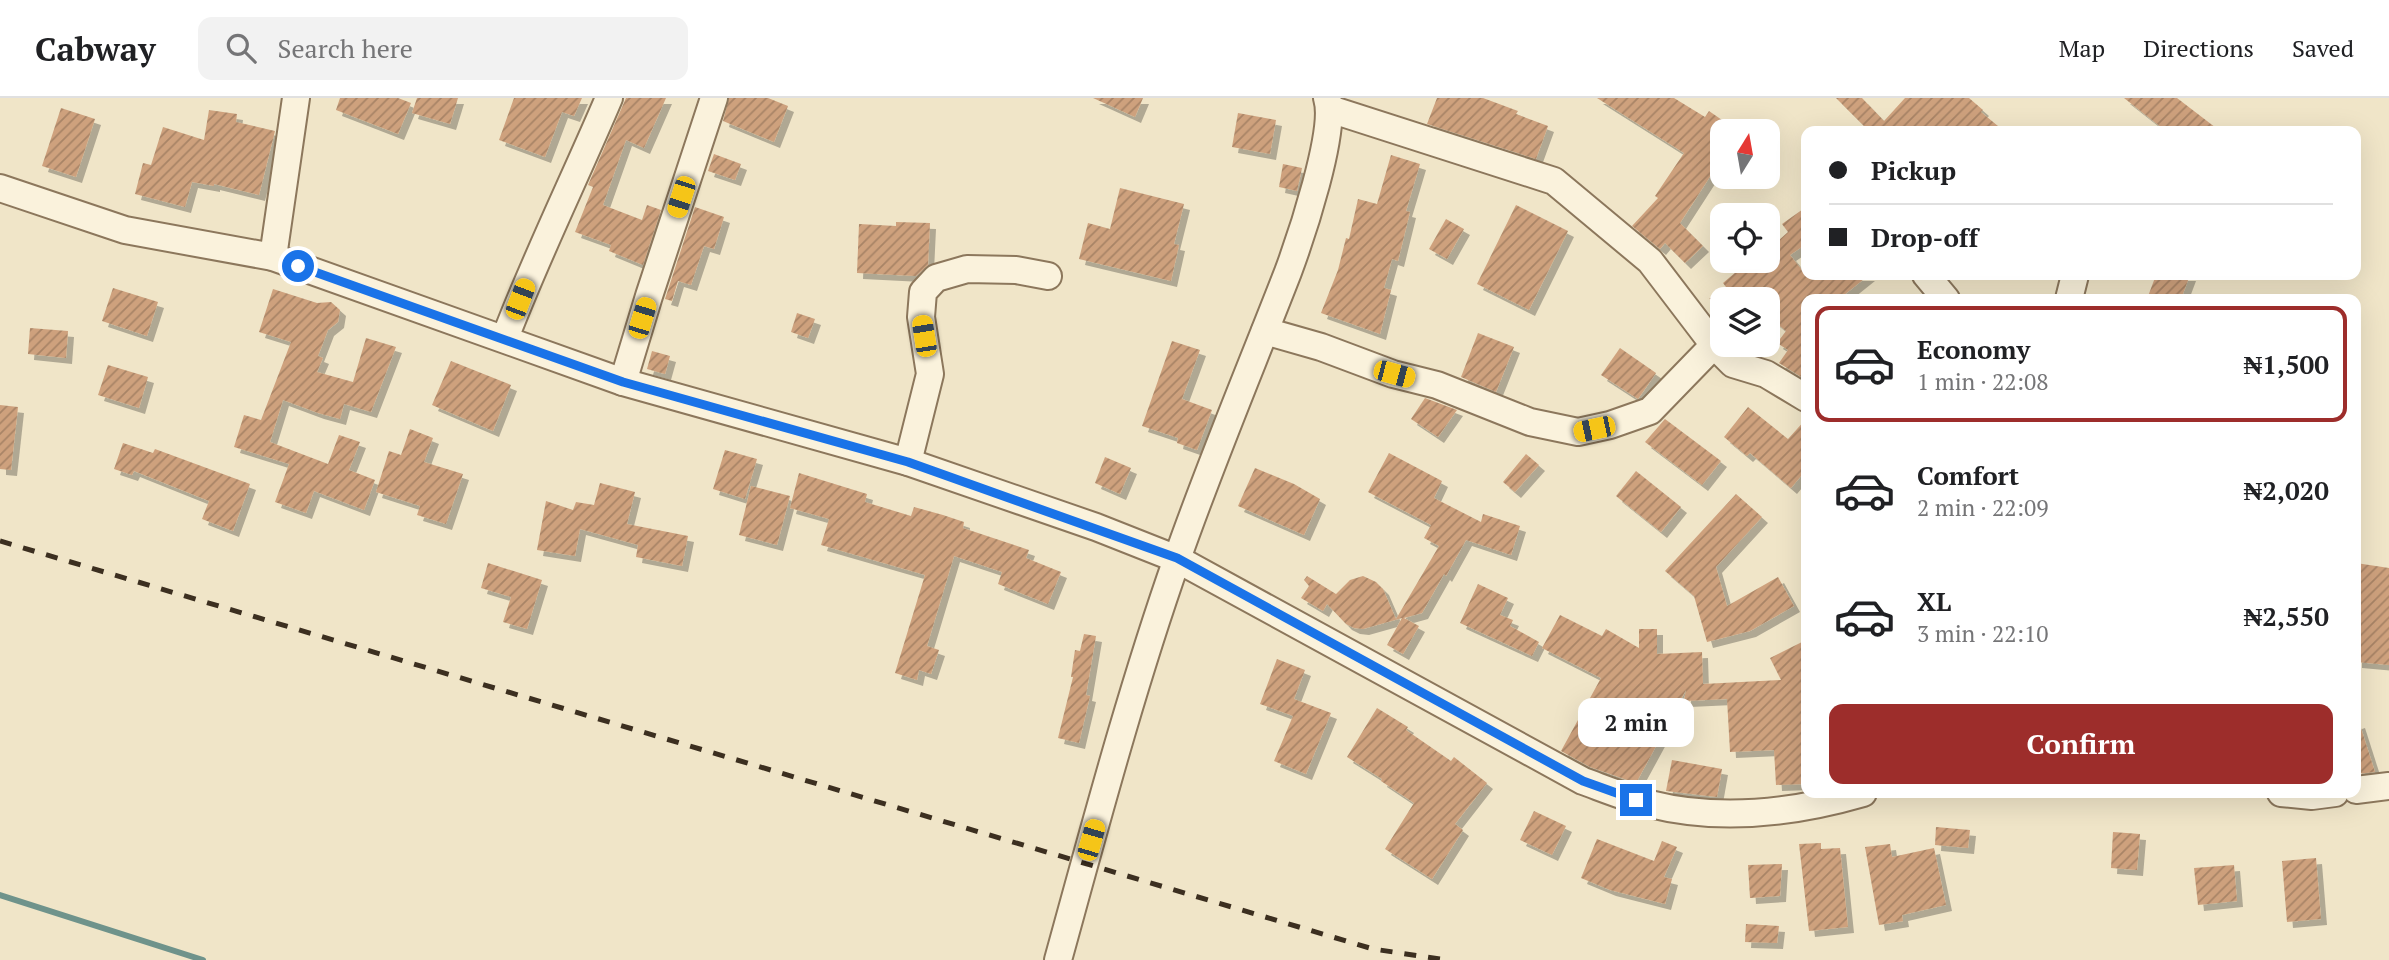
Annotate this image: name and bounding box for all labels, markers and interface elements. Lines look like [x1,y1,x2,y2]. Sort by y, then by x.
search box [198,17,688,80]
text: Cabway [35,27,156,70]
icon: search [222,29,260,67]
text: Search here [278,31,413,65]
text: Map [2059,32,2105,64]
text: Directions [2143,32,2254,64]
text: Saved [2292,32,2354,64]
north arrow [1710,119,1780,189]
map controls [1710,119,1780,357]
text: Pickup [1871,153,1956,187]
car [665,174,698,220]
button: locate [1710,203,1780,273]
text: Drop-off [1871,220,1978,254]
route start [282,250,314,282]
car [503,276,538,322]
button: layers [1710,287,1780,357]
car [626,295,659,341]
car [911,314,938,358]
text: Economy [1917,332,2030,366]
icon: car [1833,333,1896,396]
text: ₦1,500 [2244,347,2329,381]
car [1371,358,1418,390]
text: 1 min · 22:08 [1917,366,2049,397]
car [1572,414,1617,444]
text: Comfort [1917,458,2019,492]
icon: car [1833,459,1896,522]
text: ₦2,020 [2244,473,2329,507]
text: 2 min · 22:09 [1917,492,2049,523]
text: XL [1917,584,1951,618]
icon: car [1833,585,1896,648]
text: ₦2,550 [2244,599,2329,633]
text: 3 min · 22:10 [1917,618,2049,649]
callout: 2 min [1578,698,1694,748]
button: Confirm [1829,704,2333,784]
text: 2 min [1605,707,1667,738]
route end [1620,784,1652,816]
car [1076,817,1107,863]

